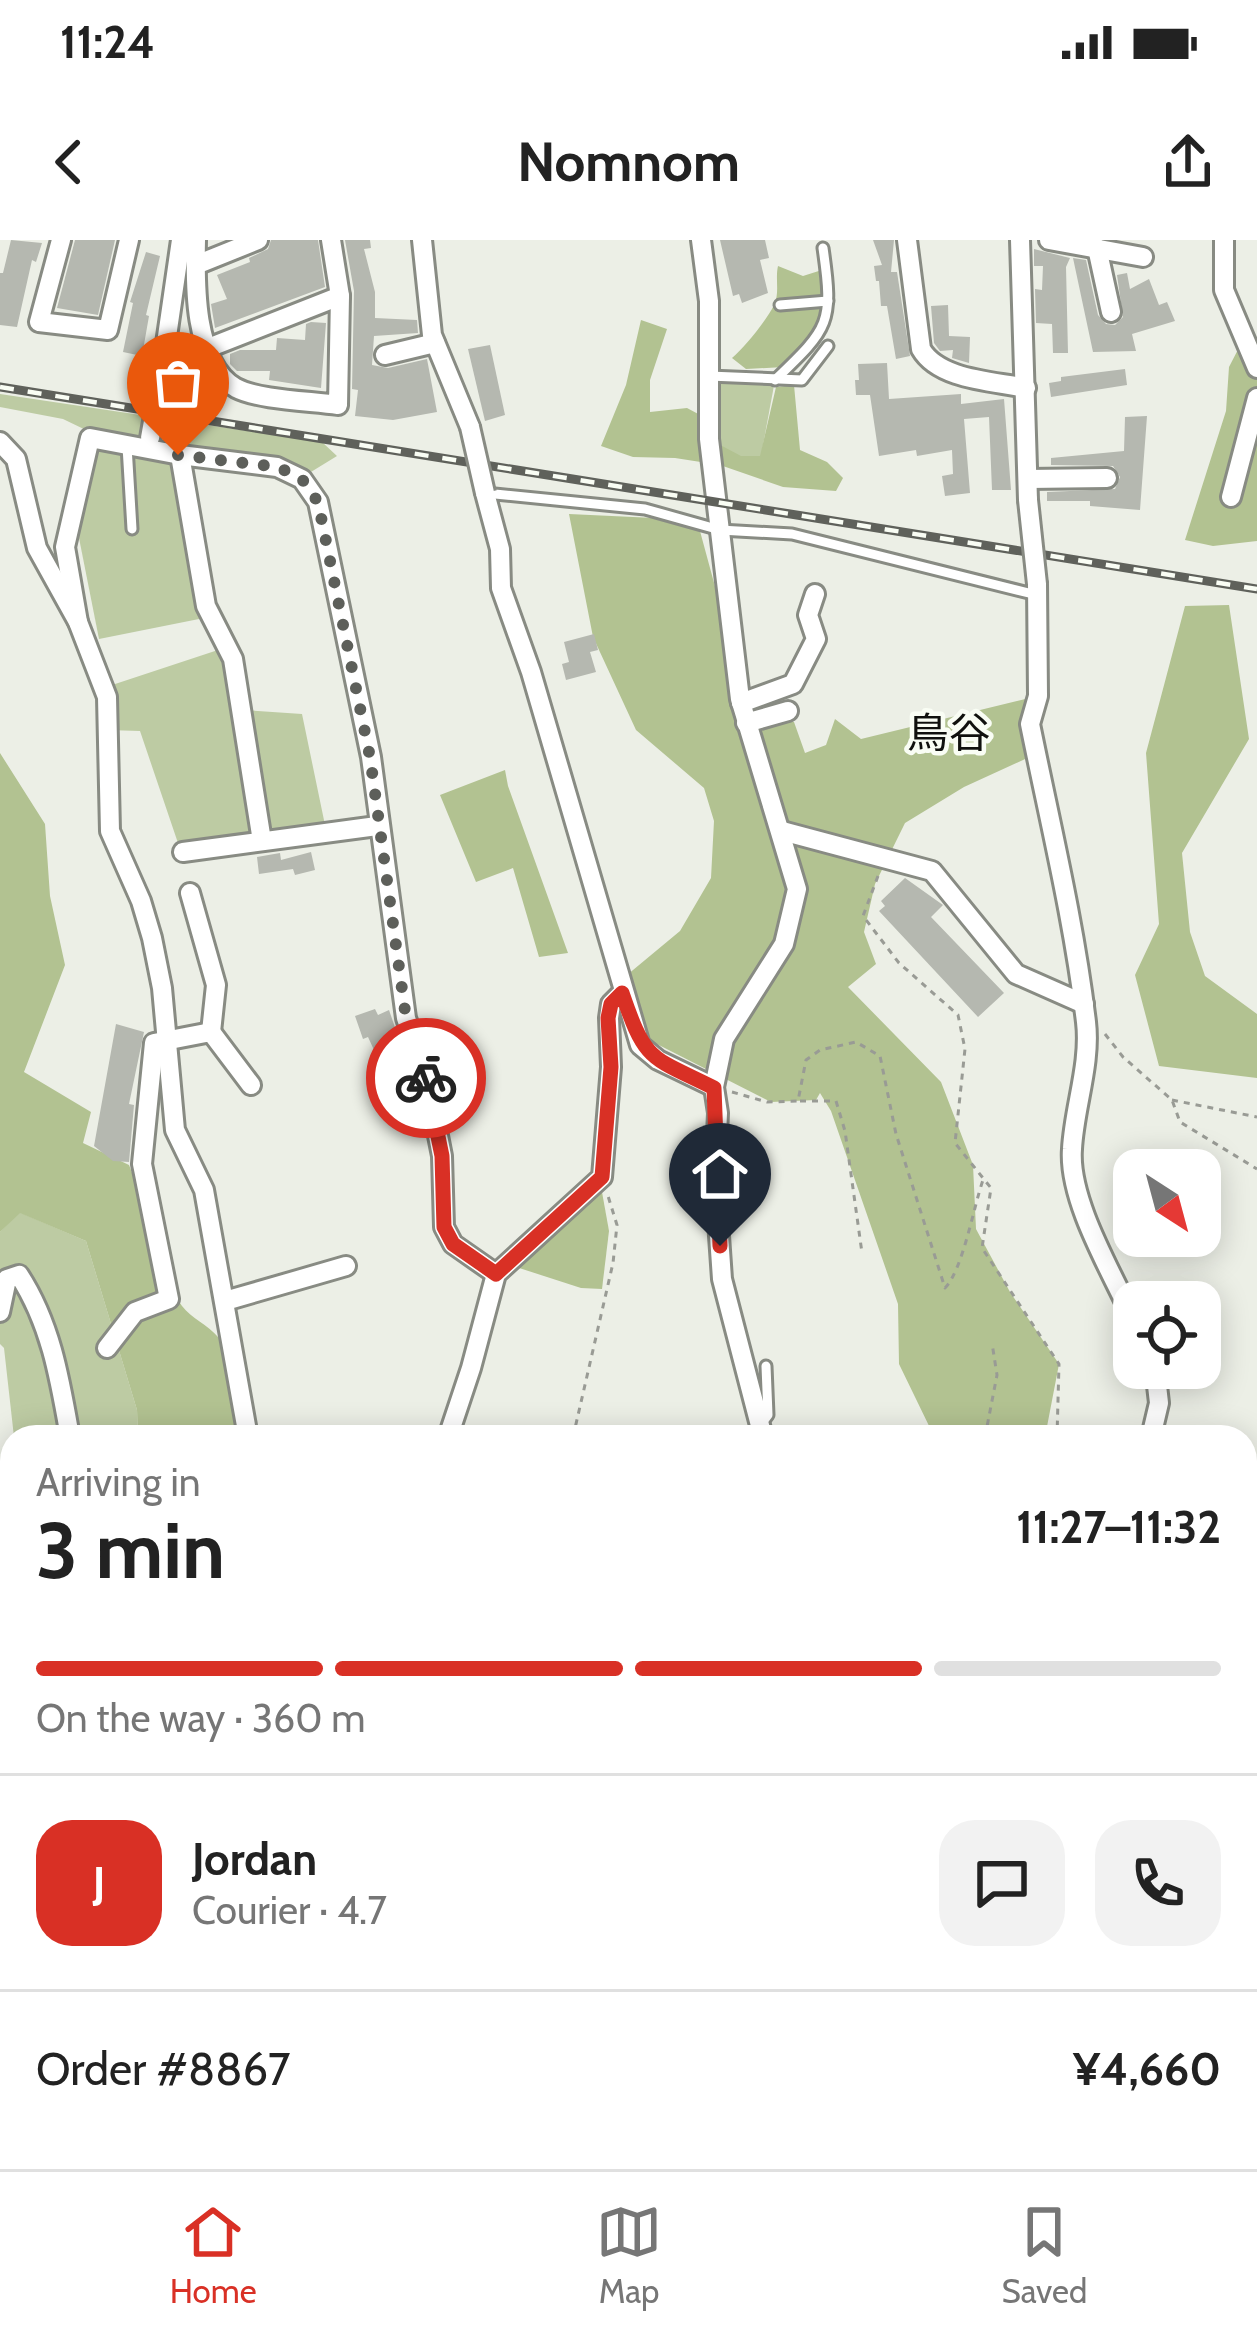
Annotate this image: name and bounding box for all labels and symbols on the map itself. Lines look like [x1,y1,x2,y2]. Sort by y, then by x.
pin [127,332,229,455]
district label: 鳥谷 [907,707,991,759]
courier [366,1018,486,1138]
pin [669,1123,771,1246]
north arrow [1113,1149,1221,1257]

